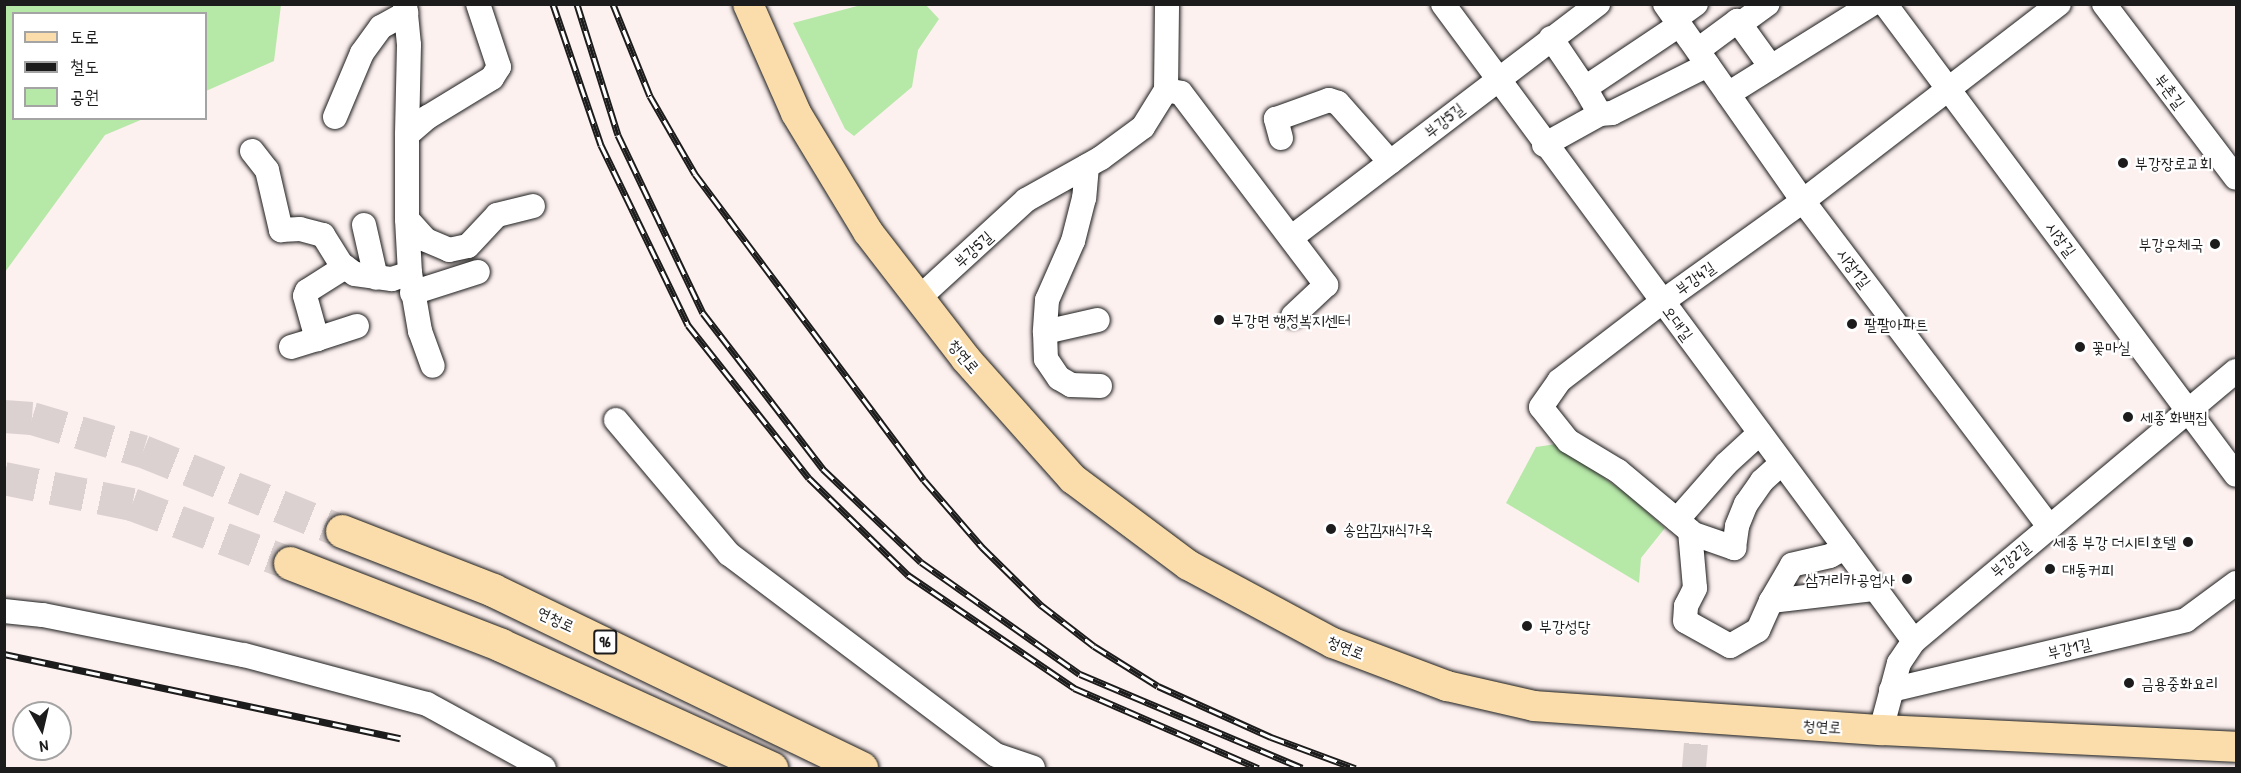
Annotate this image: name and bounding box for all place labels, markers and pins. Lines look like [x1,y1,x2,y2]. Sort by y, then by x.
place label: 부강장로교회 [2135,153,2212,173]
marker: 부강장로교회 [2116,156,2130,170]
place label: 부강우체국 [2139,234,2203,254]
marker: 부강우체국 [2208,237,2222,251]
place label: 부강면 행정복지센터 [1231,310,1351,330]
marker: 부강면 행정복지센터 [1212,313,1226,327]
place label: 팔팔아파트 [1864,314,1928,334]
marker: 팔팔아파트 [1845,317,1859,331]
place label: 꽃마실 [2092,337,2131,357]
marker: 꽃마실 [2073,340,2087,354]
place label: 세종 화백집 [2140,407,2208,427]
marker: 세종 화백집 [2121,410,2135,424]
place label: 송암김재식가옥 [1343,519,1433,539]
marker: 송암김재식가옥 [1324,522,1338,536]
place label: 세종 부강 더시티호텔 [2053,532,2176,552]
marker: 세종 부강 더시티호텔 [2181,535,2195,549]
place label: 대동커피 [2062,559,2114,579]
marker: 대동커피 [2043,562,2057,576]
place label: 삼거리카공업사 [1805,569,1895,589]
marker: 삼거리카공업사 [1900,572,1914,586]
place label: 부강성당 [1539,616,1590,636]
marker: 부강성당 [1520,619,1534,633]
place label: 금용중화요리 [2141,673,2218,693]
marker: 금용중화요리 [2122,676,2136,690]

